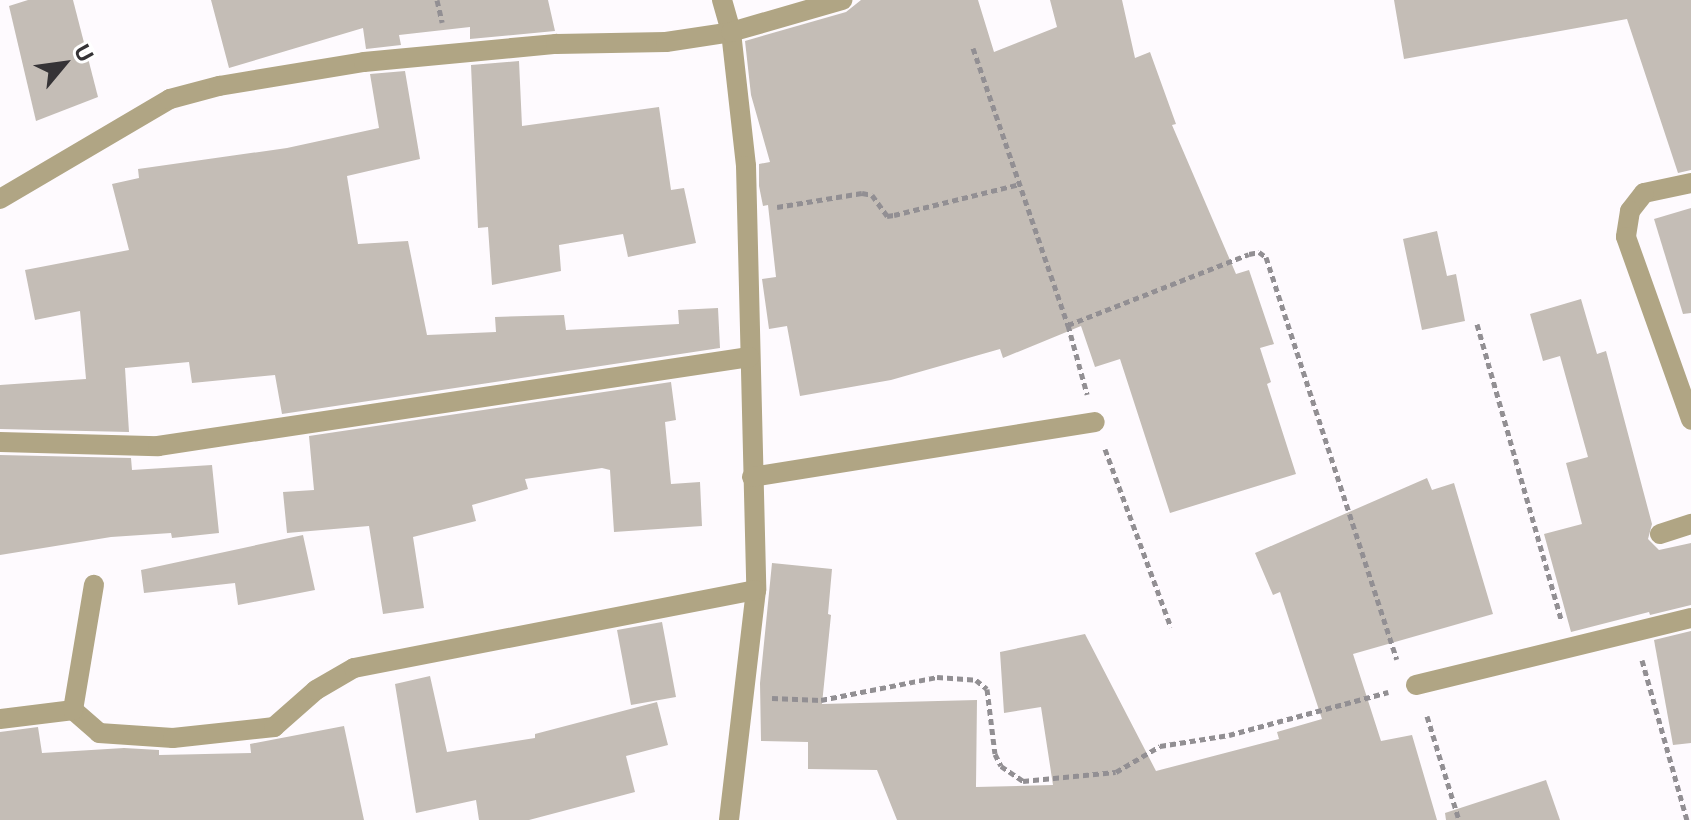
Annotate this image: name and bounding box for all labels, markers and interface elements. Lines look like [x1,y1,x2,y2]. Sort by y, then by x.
north arrow [24,24,104,104]
text: U [68,38,102,67]

